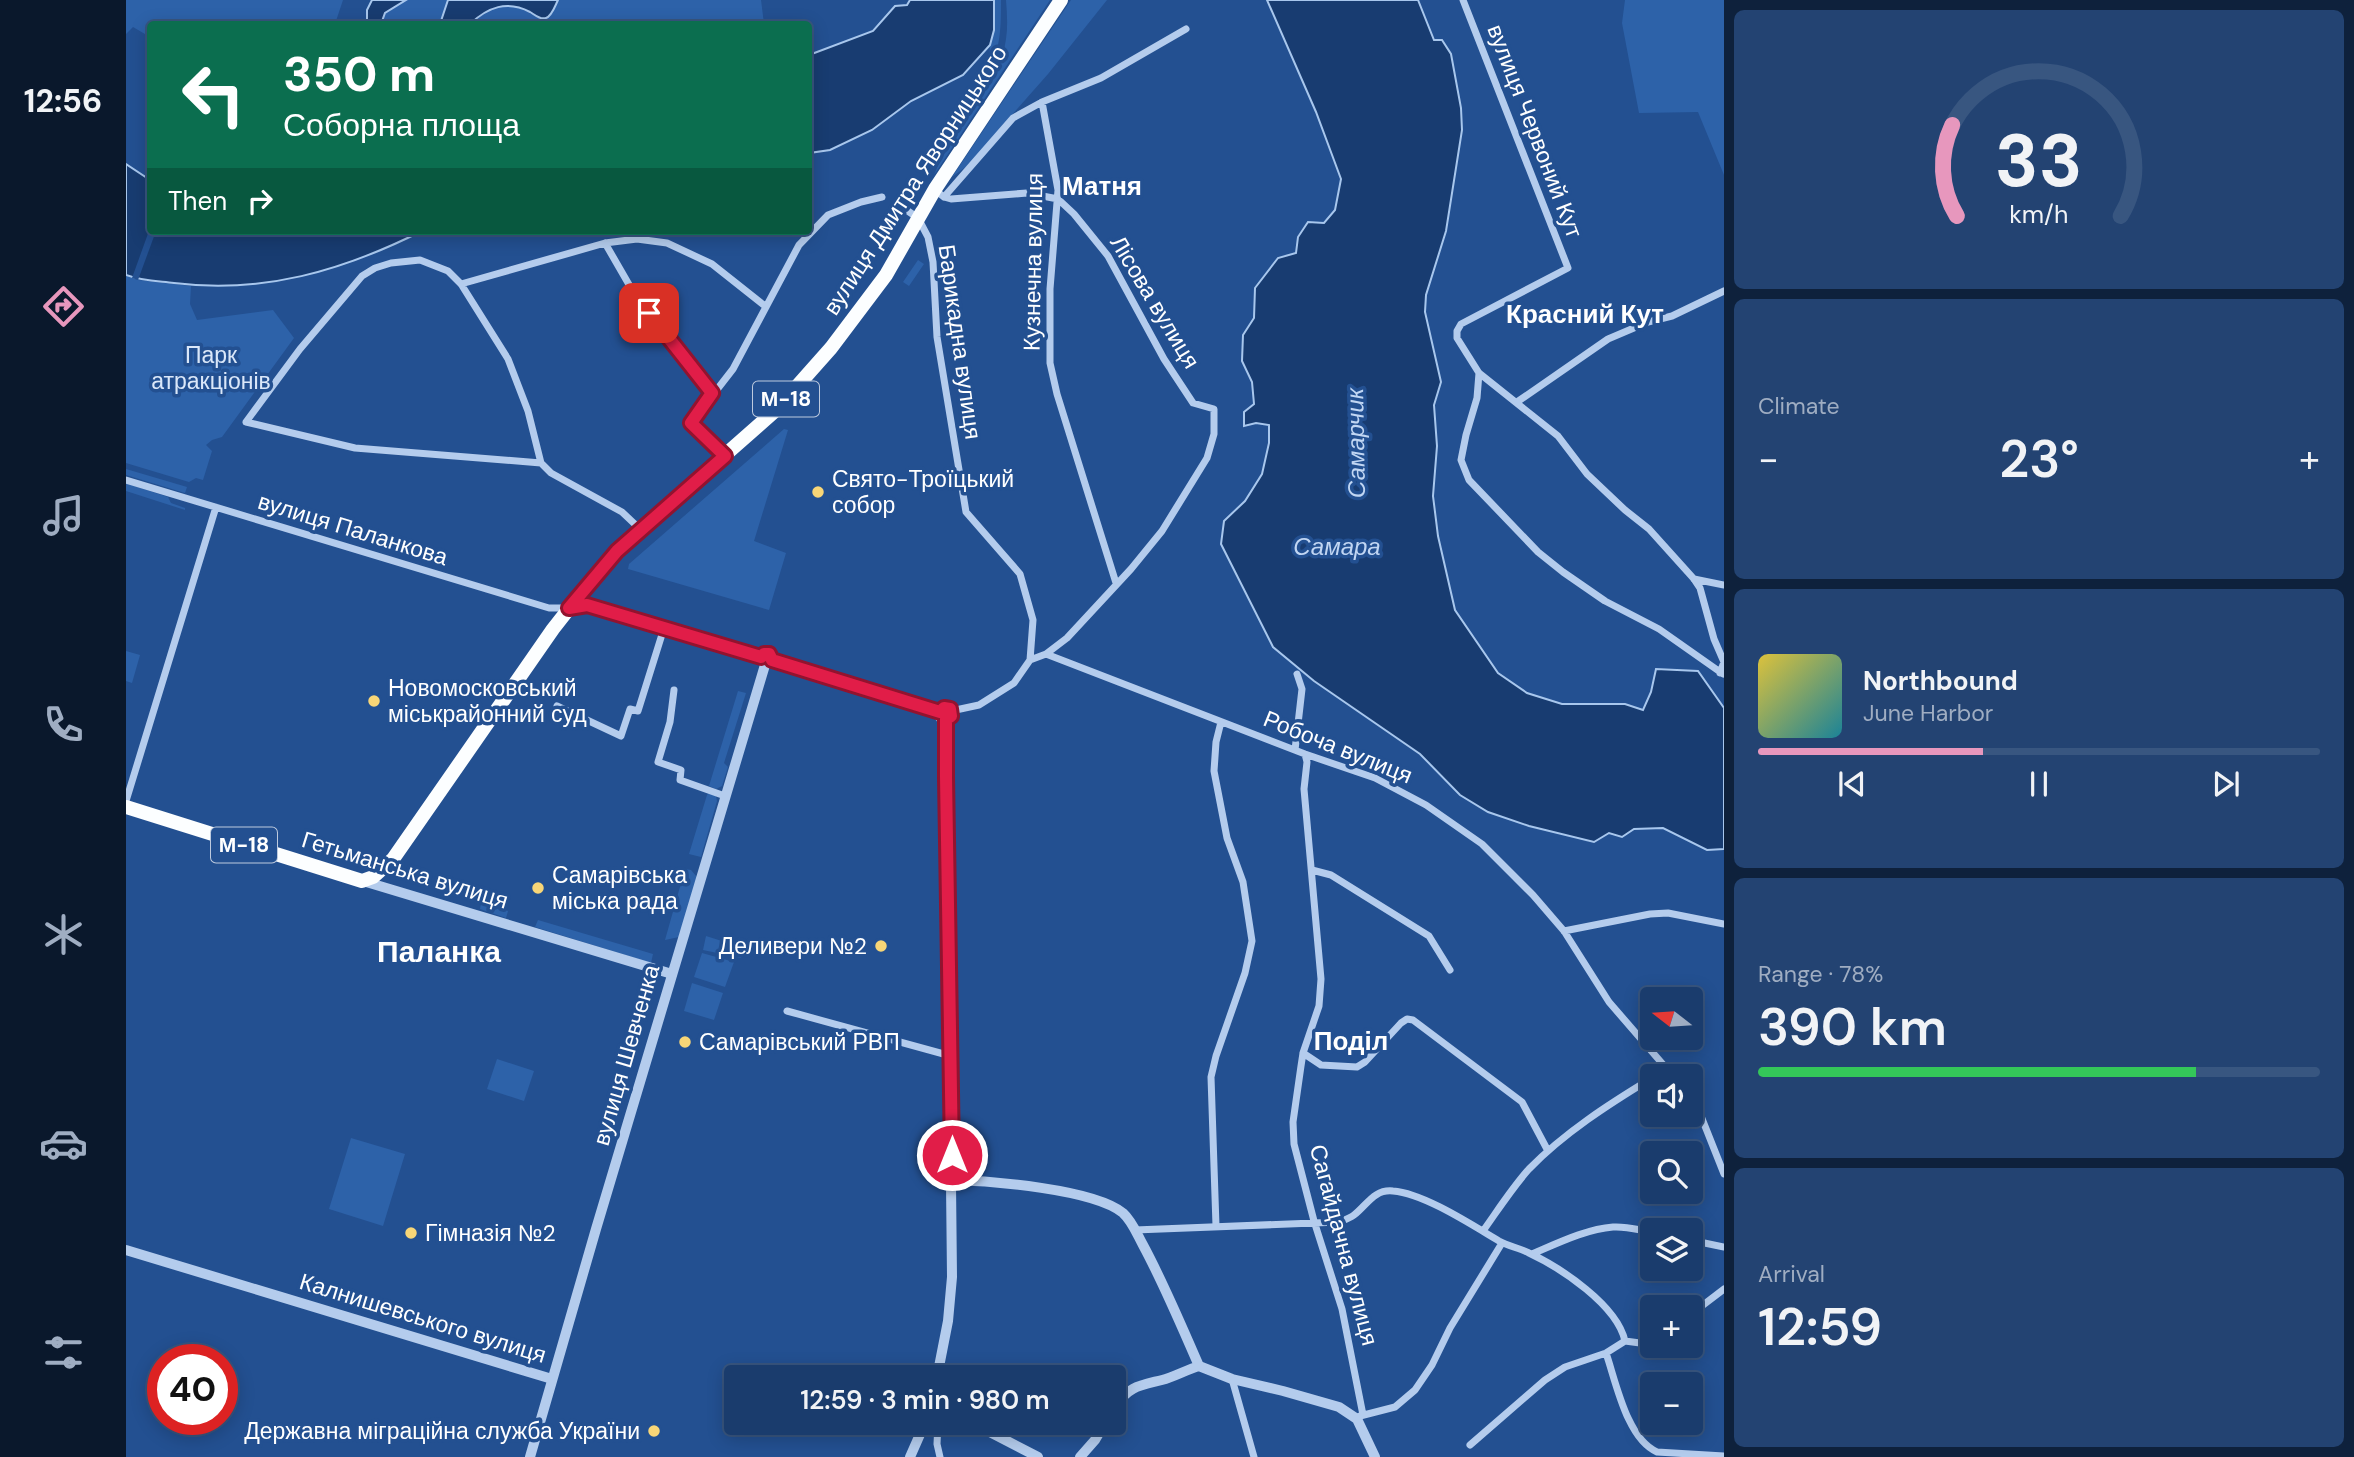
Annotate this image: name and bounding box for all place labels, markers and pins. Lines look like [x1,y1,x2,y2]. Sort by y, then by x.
pin [619,283,679,343]
place label: Свято-Троїцький собор [832,464,1014,520]
marker: Свято-Троїцький собор [810,484,826,500]
place label: Новомосковський міськрайонний суд [388,673,587,729]
marker: Новомосковський міськрайонний суд [366,693,382,709]
place label: Самарівська міська рада [552,860,687,916]
marker: Самарівська міська рада [530,880,546,896]
place label: Деливери №2 [719,931,867,961]
marker: Деливери №2 [873,938,889,954]
place label: Самарівський РВП [699,1027,900,1057]
marker: Самарівський РВП [677,1034,693,1050]
place label: Гімназія №2 [425,1218,556,1248]
marker: Гімназія №2 [403,1225,419,1241]
place label: Державна міграційна служба України [244,1416,640,1446]
marker: Державна міграційна служба України [646,1423,662,1439]

